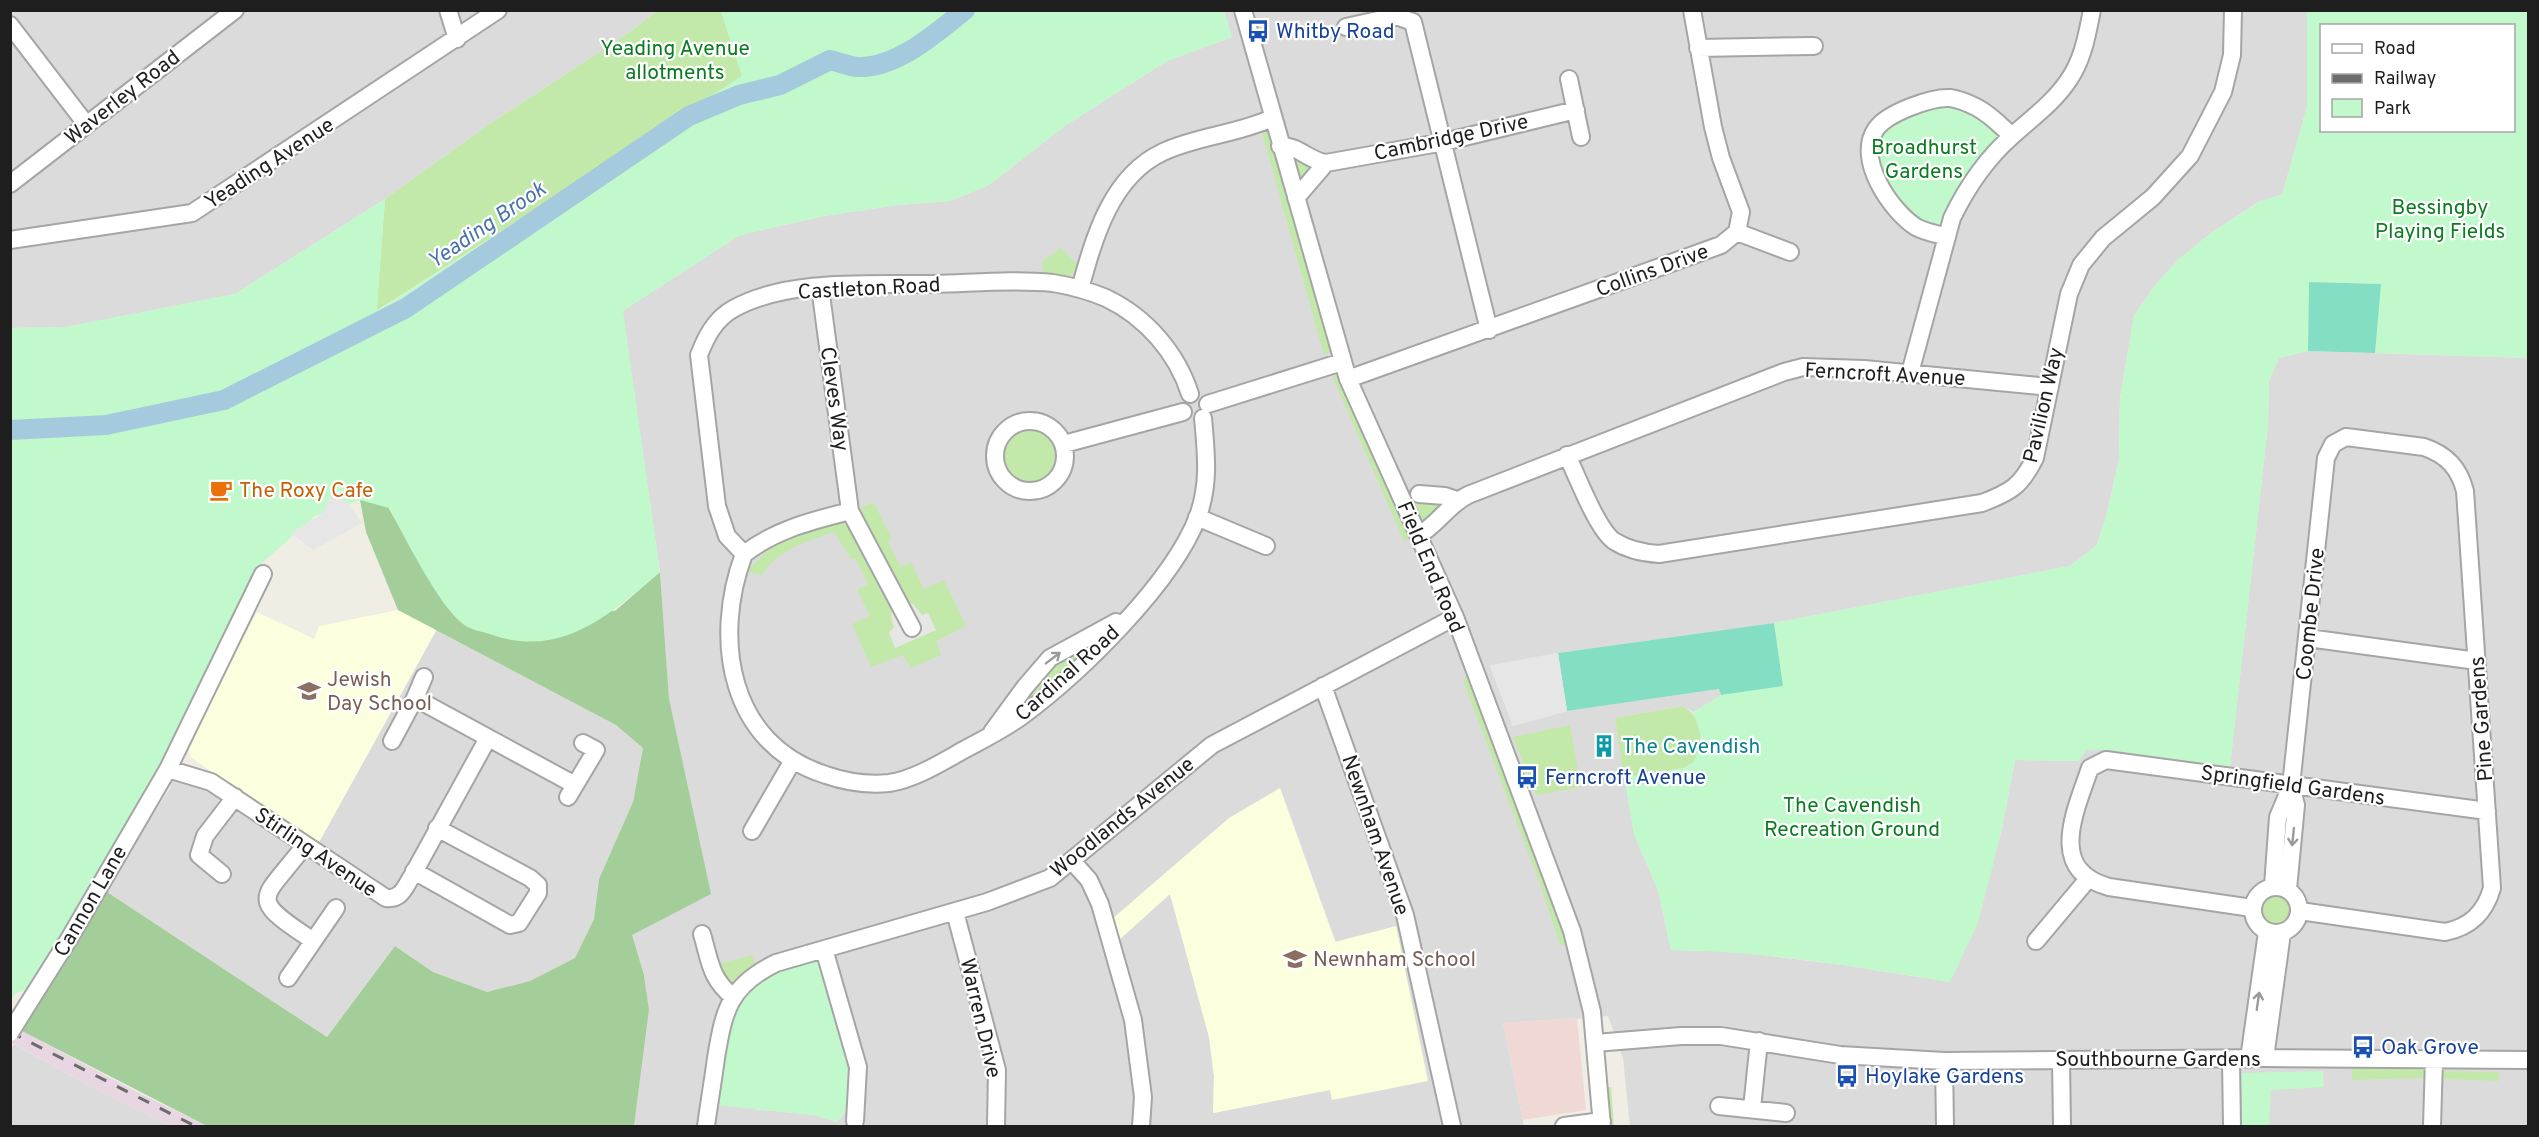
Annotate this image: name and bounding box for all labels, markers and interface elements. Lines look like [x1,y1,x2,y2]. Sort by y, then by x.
bus stop icon: Whitby Road [1245,18,1271,44]
place label: Whitby Road [1276,19,1395,46]
legend [2320,24,2515,132]
park label: Yeading Avenue allotments [600,36,750,87]
text: Road [2374,38,2416,61]
street label: Waverley Road [60,45,186,152]
text: Railway [2374,68,2436,91]
text: Park [2374,98,2411,121]
street label: Cambridge Drive [1372,109,1531,168]
street label: Yeading Avenue [200,112,340,216]
park label: Broadhurst Gardens [1871,135,1977,186]
water label: Yeading Brook [423,176,553,276]
park label: Bessingby Playing Fields [2375,195,2505,246]
street label: Collins Drive [1592,239,1713,304]
street label: Castleton Road [797,272,941,307]
street label: Cleves Way [813,345,854,453]
street label: Pavilion Way [2018,345,2071,466]
street label: Ferncroft Avenue [1804,358,1966,393]
cafe icon: The Roxy Cafe [208,477,234,503]
place label: The Roxy Cafe [239,478,373,505]
street label: Field End Road [1390,498,1470,638]
street label: Coombe Drive [2291,546,2332,682]
street label: Cardinal Road [1010,620,1126,728]
one-way arrow [1045,651,1061,664]
street label: Pine Gardens [2465,655,2500,782]
place label: Jewish Day School [327,667,432,718]
school or university icon: Jewish Day School [296,678,322,704]
building icon: The Cavendish [1591,733,1617,759]
place label: The Cavendish [1622,734,1760,761]
street label: Woodlands Avenue [1045,752,1201,885]
street label: Newnham Avenue [1334,752,1415,919]
street label: Springfield Gardens [2199,760,2387,813]
bus stop icon: Ferncroft Avenue [1514,764,1540,790]
place label: Ferncroft Avenue [1545,765,1706,792]
park label: The Cavendish Recreation Ground [1764,793,1940,844]
street label: Stirling Avenue [249,802,382,904]
one-way arrow [2287,827,2298,847]
street label: Cannon Lane [49,841,134,962]
school or university icon: Newnham School [1282,946,1308,972]
place label: Newnham School [1313,947,1476,974]
street label: Warren Drive [953,956,1006,1081]
one-way arrow [2252,992,2263,1011]
bus stop icon: Oak Grove [2350,1034,2376,1060]
place label: Oak Grove [2381,1035,2479,1062]
street label: Southbourne Gardens [2055,1047,2261,1074]
bus stop icon: Hoylake Gardens [1834,1063,1860,1089]
place label: Hoylake Gardens [1865,1064,2024,1091]

